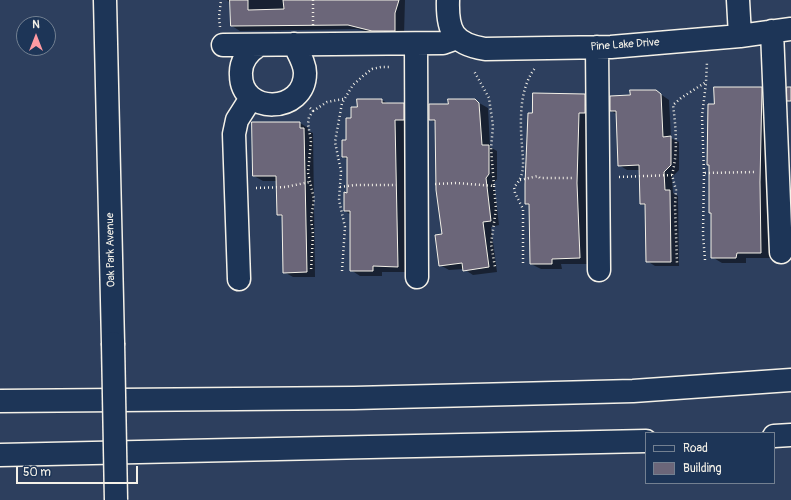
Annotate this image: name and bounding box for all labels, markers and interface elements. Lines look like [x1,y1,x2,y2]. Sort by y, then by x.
north arrow [16,16,56,56]
text: N [32,18,40,31]
street label: Pine Lake Drive [590,36,660,54]
street label: Oak Park Avenue [104,213,118,287]
legend [645,432,775,484]
text: Road [683,441,708,456]
scale bar [18,458,140,484]
text: Building [683,461,722,476]
text: 50 m [23,465,51,480]

